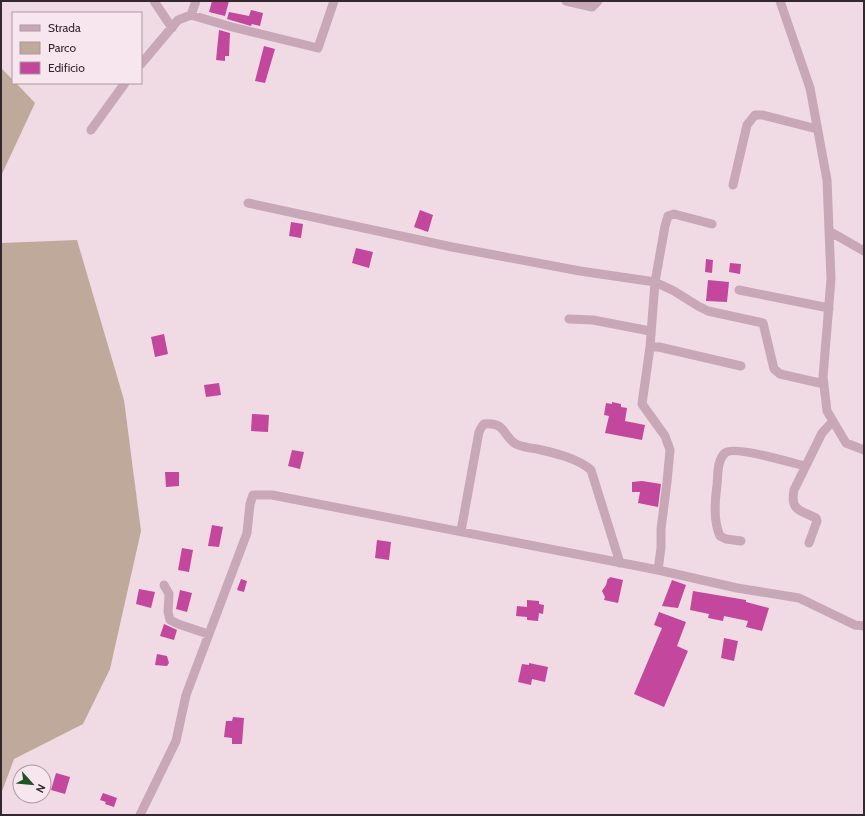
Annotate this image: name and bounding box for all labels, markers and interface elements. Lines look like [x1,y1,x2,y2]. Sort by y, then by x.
legend [12,12,142,84]
text: Strada [48,20,81,35]
text: Parco [48,40,76,55]
text: Edificio [48,60,85,75]
north arrow [12,764,52,804]
text: N [33,782,49,795]

